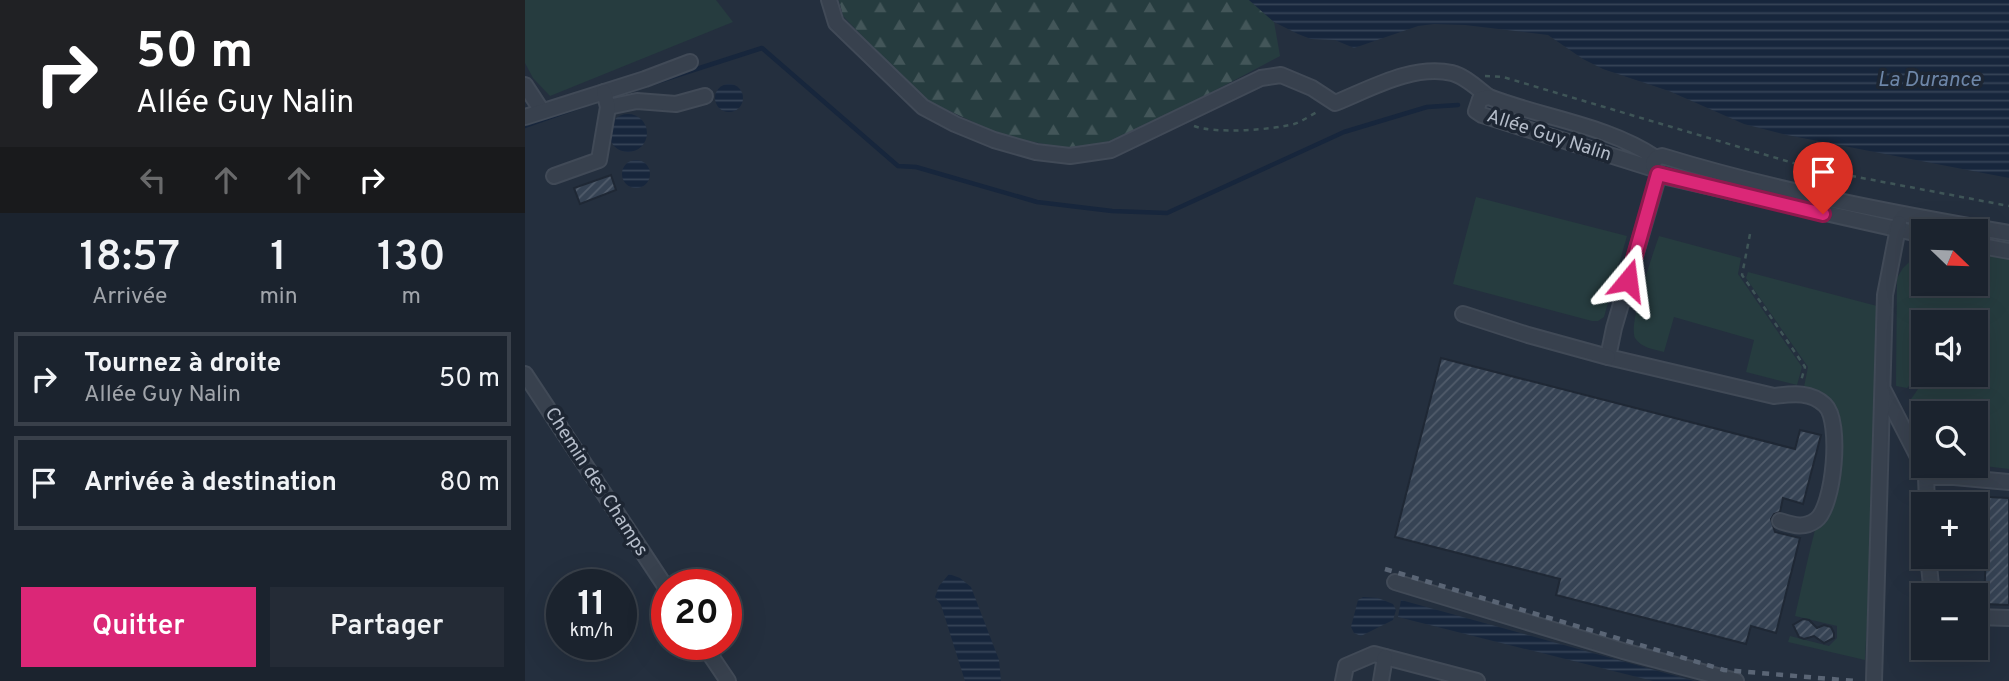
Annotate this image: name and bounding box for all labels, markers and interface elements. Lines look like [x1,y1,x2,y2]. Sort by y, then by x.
text: 50 m [136,23,253,85]
icon: right [21,28,112,119]
water label: La Durance [1877,67,1982,94]
text: Allée Guy Nalin [136,84,354,124]
street label: Allée Guy Nalin [1484,105,1614,167]
pin [1793,142,1853,214]
icon: arrive [1804,153,1842,191]
icon: left [134,161,172,199]
icon: ahead [207,161,245,199]
icon: ahead [280,161,318,199]
icon: right [353,161,391,199]
north arrow [1911,219,1988,296]
map controls [1911,219,1988,660]
text: 18:57 [79,232,180,285]
text: 1 [270,232,287,285]
text: 130 [377,232,446,285]
position arrow [1591,243,1665,317]
text: Arrivée [92,283,167,312]
text: min [259,283,298,312]
text: m [402,283,421,312]
button: sound [1911,310,1988,387]
text: Tournez à droite [84,348,281,381]
icon: right [25,360,63,398]
text: 50 m [439,363,500,396]
text: Allée Guy Nalin [84,381,241,410]
button: search [1911,401,1988,478]
street label: Chemin des Champs [539,403,653,561]
icon: arrive [25,464,63,502]
text: Arrivée à destination [84,467,337,500]
text: 80 m [440,467,500,500]
button: + [1911,492,1988,569]
speed limit sign: 20 [651,569,742,660]
text: 11 [578,583,606,627]
button: − [1911,583,1988,660]
button: Quitter [21,587,256,667]
button: Partager [270,587,504,667]
text: km/h [570,620,613,643]

